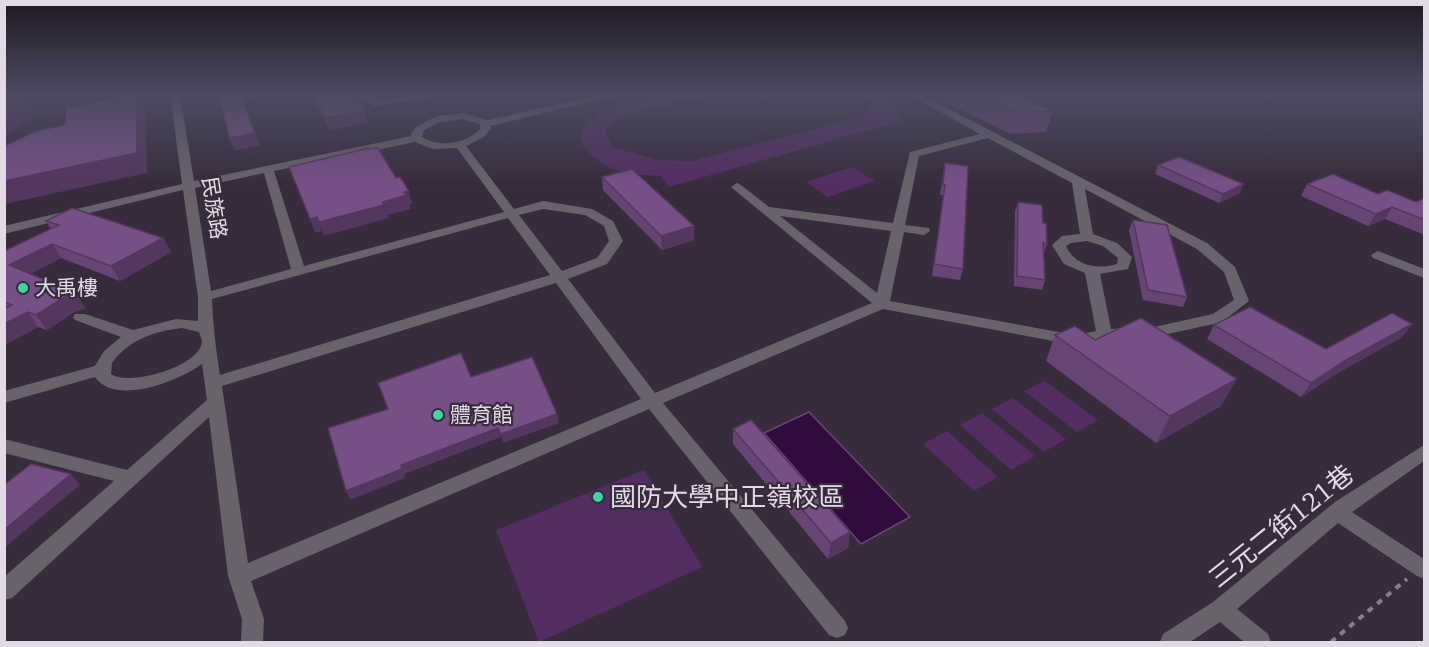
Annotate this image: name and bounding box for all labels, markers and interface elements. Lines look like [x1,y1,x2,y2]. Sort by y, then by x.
street label: 民族路 [196,175,234,241]
place label: 大禹樓 [35,273,98,301]
marker: 大禹樓 [16,281,30,295]
place label: 體育館 [450,400,513,428]
marker: 體育館 [431,408,445,422]
street label: 三元二街121巷 [1201,456,1360,594]
place label: 國防大學中正嶺校區 [610,479,844,513]
marker: 國防大學中正嶺校區 [591,490,605,504]

